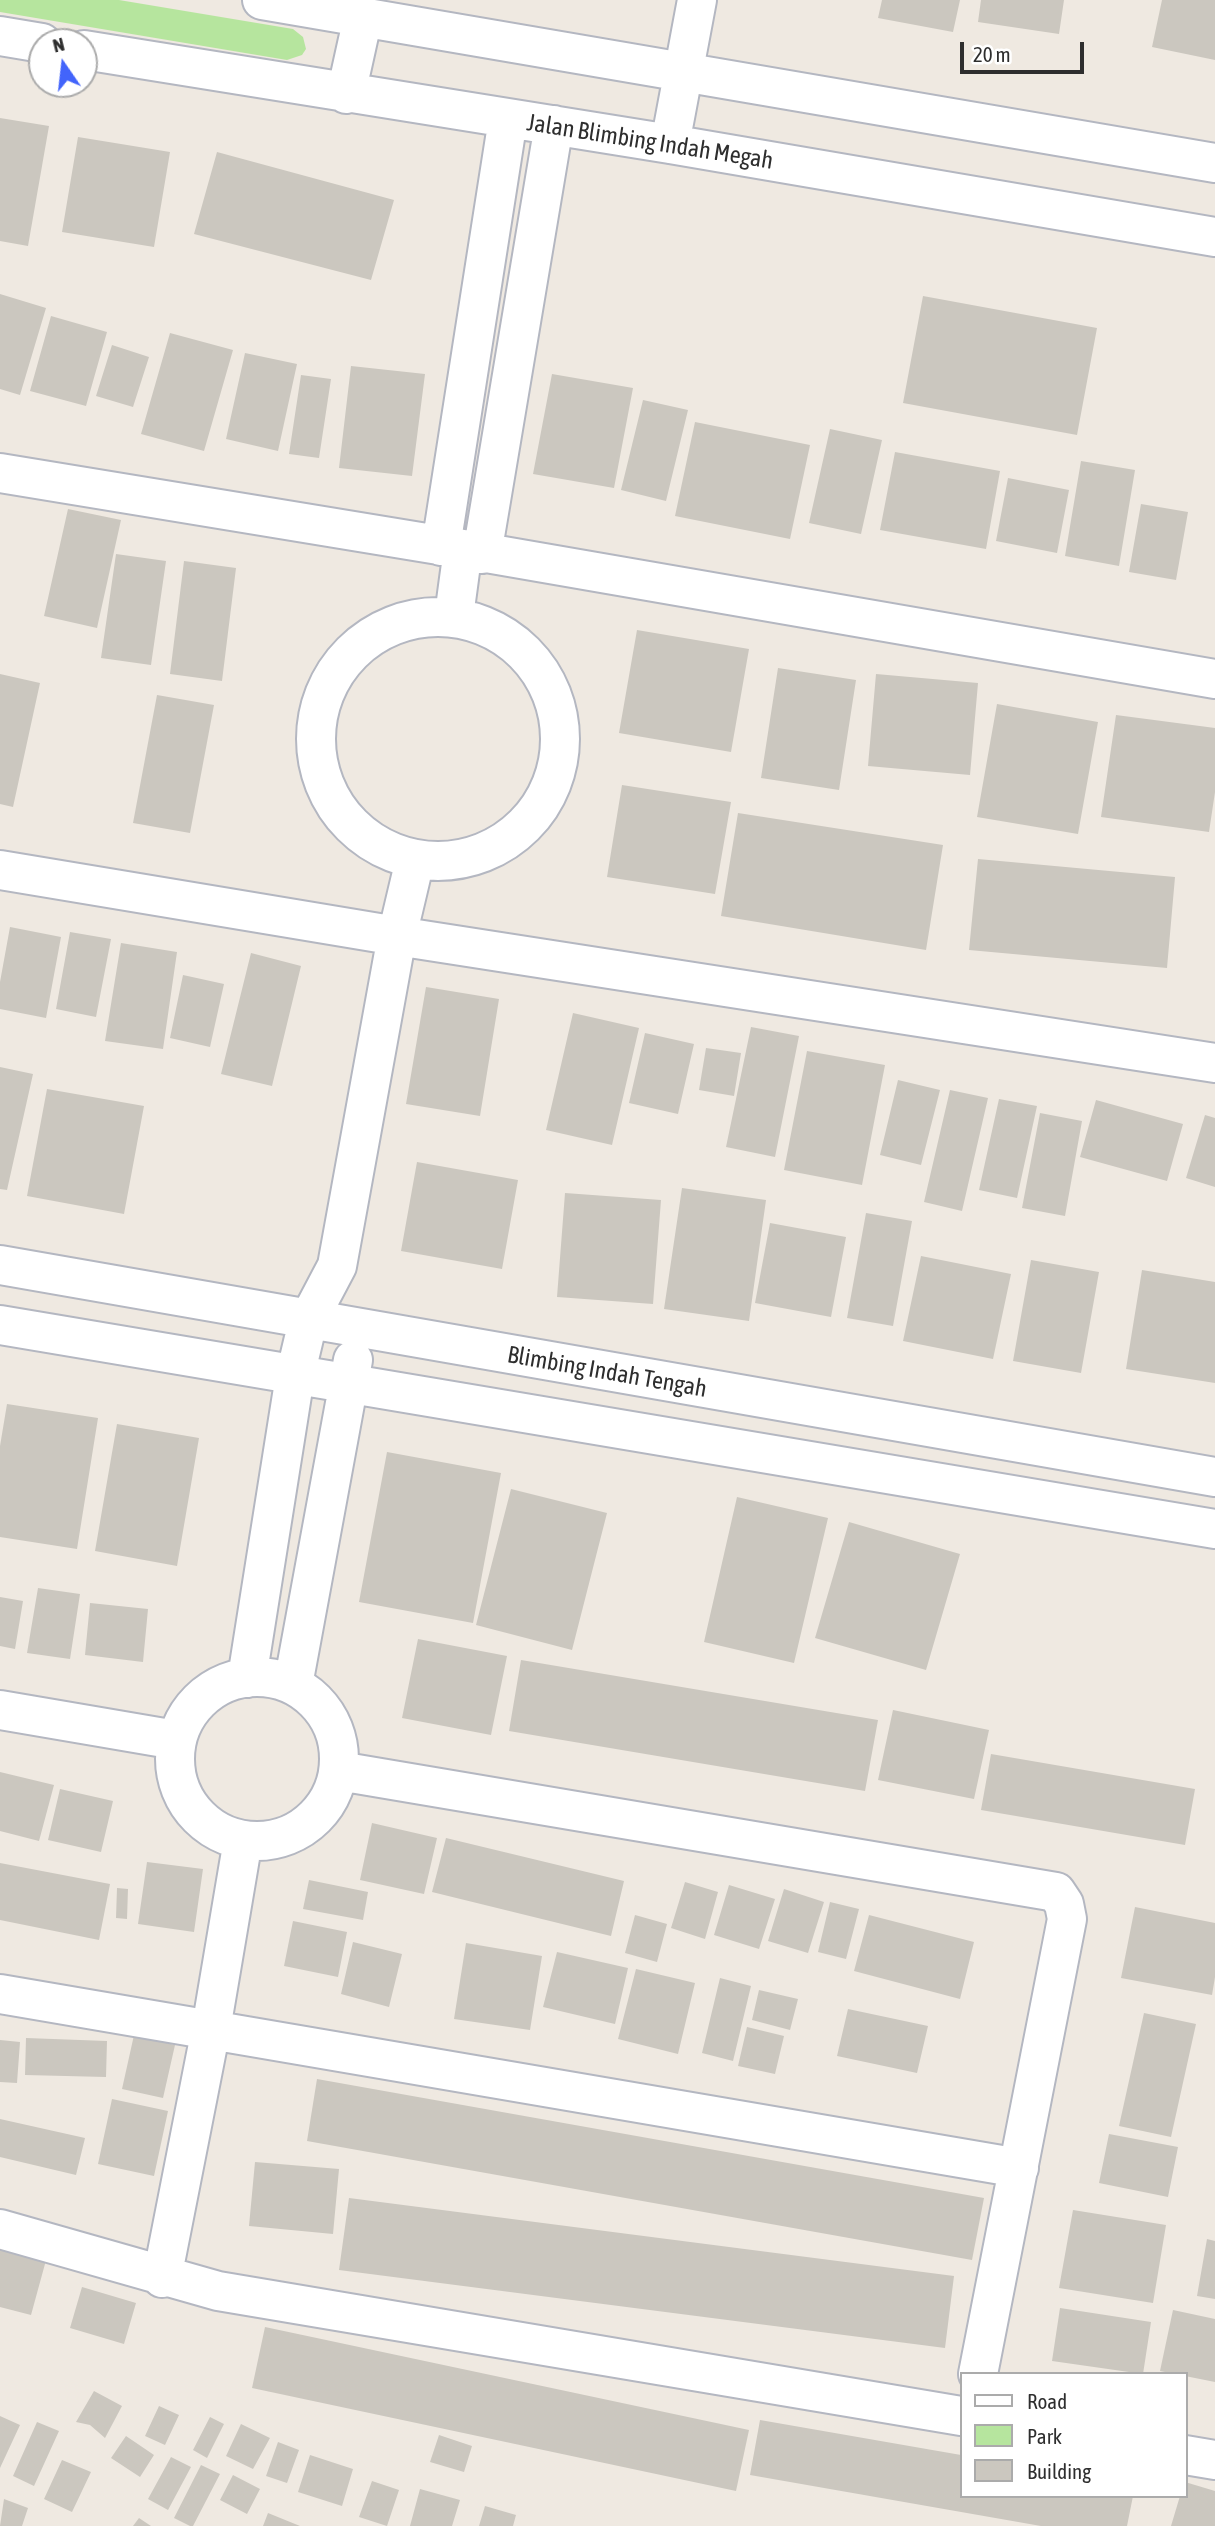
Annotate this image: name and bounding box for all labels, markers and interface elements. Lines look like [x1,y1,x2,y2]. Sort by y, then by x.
north arrow [28,28,98,98]
scale bar [963,28,1087,72]
text: N [50,33,67,57]
text: 20 m [973,42,1011,66]
street label: Jalan Blimbing Indah Megah [525,108,775,176]
street label: Blimbing Indah Tengah [505,1340,709,1404]
legend [960,2372,1187,2498]
text: Road [1027,2389,1067,2413]
text: Park [1027,2424,1062,2448]
text: Building [1027,2459,1091,2483]

